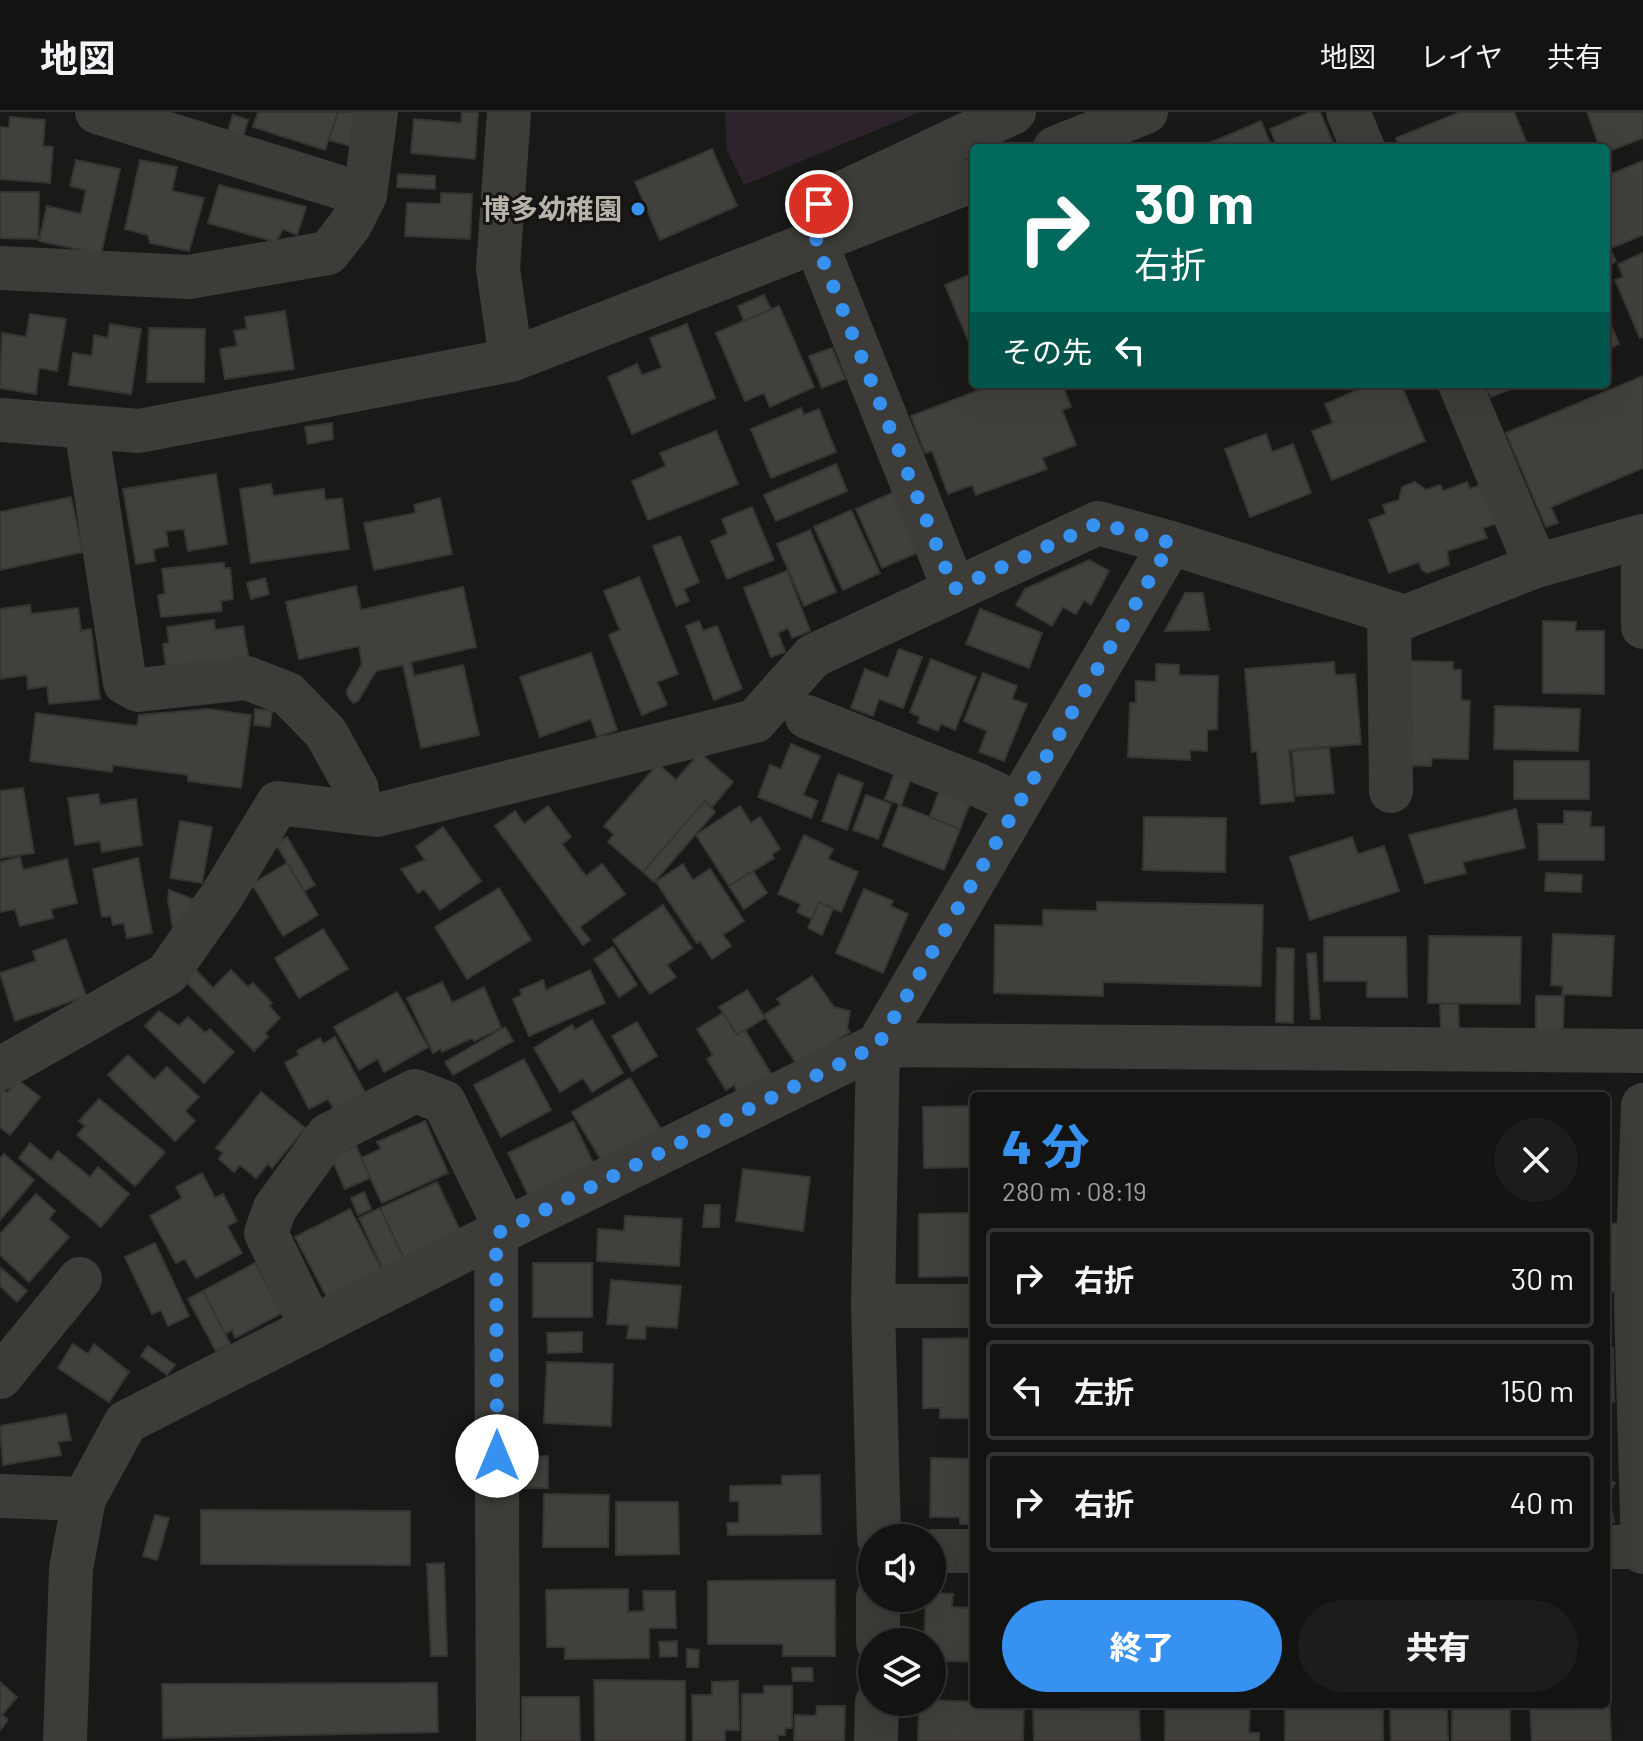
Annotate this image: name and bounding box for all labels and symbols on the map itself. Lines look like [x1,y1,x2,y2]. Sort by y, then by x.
pin [785,170,853,238]
place label: 博多幼稚園 [482,191,622,225]
marker: 博多幼稚園 [629,200,647,218]
position arrow [455,1414,539,1498]

